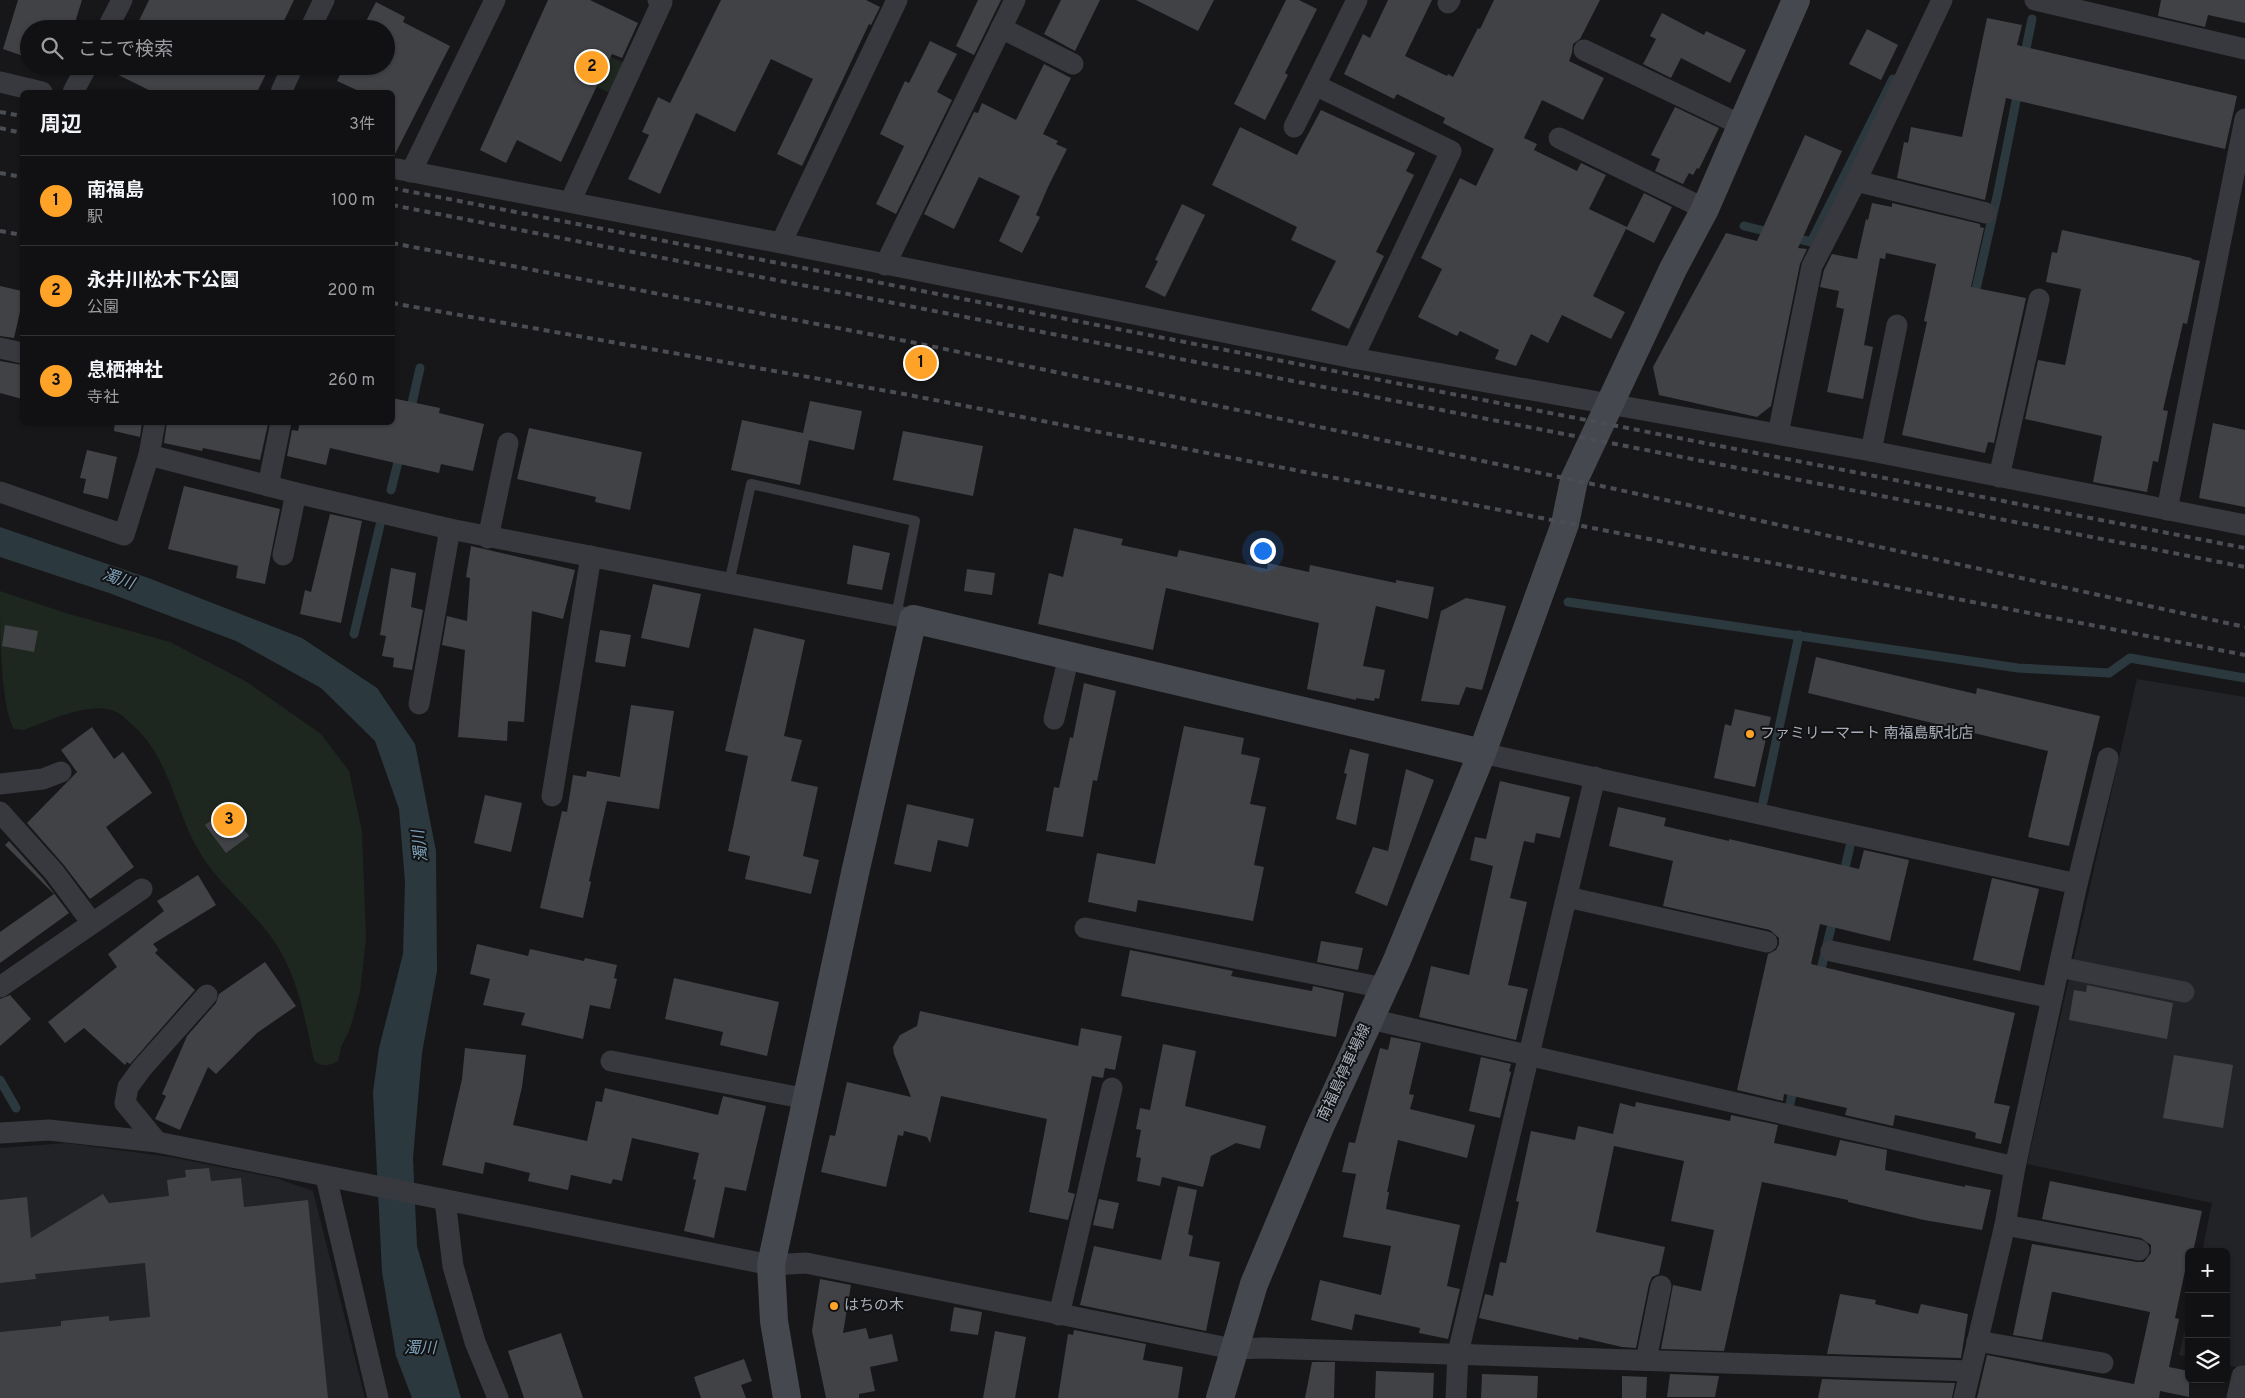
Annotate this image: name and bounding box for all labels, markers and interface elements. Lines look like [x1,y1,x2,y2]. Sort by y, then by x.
search box [20,20,395,75]
icon: search [38,34,66,62]
text: ここで検索 [78,38,173,62]
pin: 2 [576,48,608,86]
text: 周辺 [40,112,82,139]
text: 3件 [349,115,375,135]
text: 南福島 [87,179,144,203]
text: 1 [53,191,59,211]
text: 100 m [331,191,375,211]
text: 駅 [87,208,103,228]
text: 永井川松木下公園 [87,269,239,293]
text: 2 [51,281,61,301]
text: 200 m [327,281,375,301]
text: 公園 [87,298,119,318]
pin: 1 [905,344,937,382]
text: 息栖神社 [87,359,163,383]
text: 3 [51,371,61,391]
text: 260 m [328,371,375,391]
text: 寺社 [87,388,119,408]
your location [1250,538,1276,564]
water label: 濁川 [100,565,138,595]
place label: ファミリーマート 南福島駅北店 [1760,724,1974,744]
marker: ファミリーマート 南福島駅北店 [1744,728,1756,740]
pin: 3 [213,801,245,839]
water label: 濁川 [409,827,433,863]
street label: 南福島停車場線 [1314,1021,1376,1125]
map controls [2185,1248,2230,1383]
button: + [2185,1248,2230,1293]
button: − [2185,1293,2230,1338]
place label: はちの木 [844,1297,904,1316]
marker: はちの木 [828,1300,840,1312]
button: layers [2185,1338,2230,1383]
water label: 濁川 [404,1339,438,1359]

